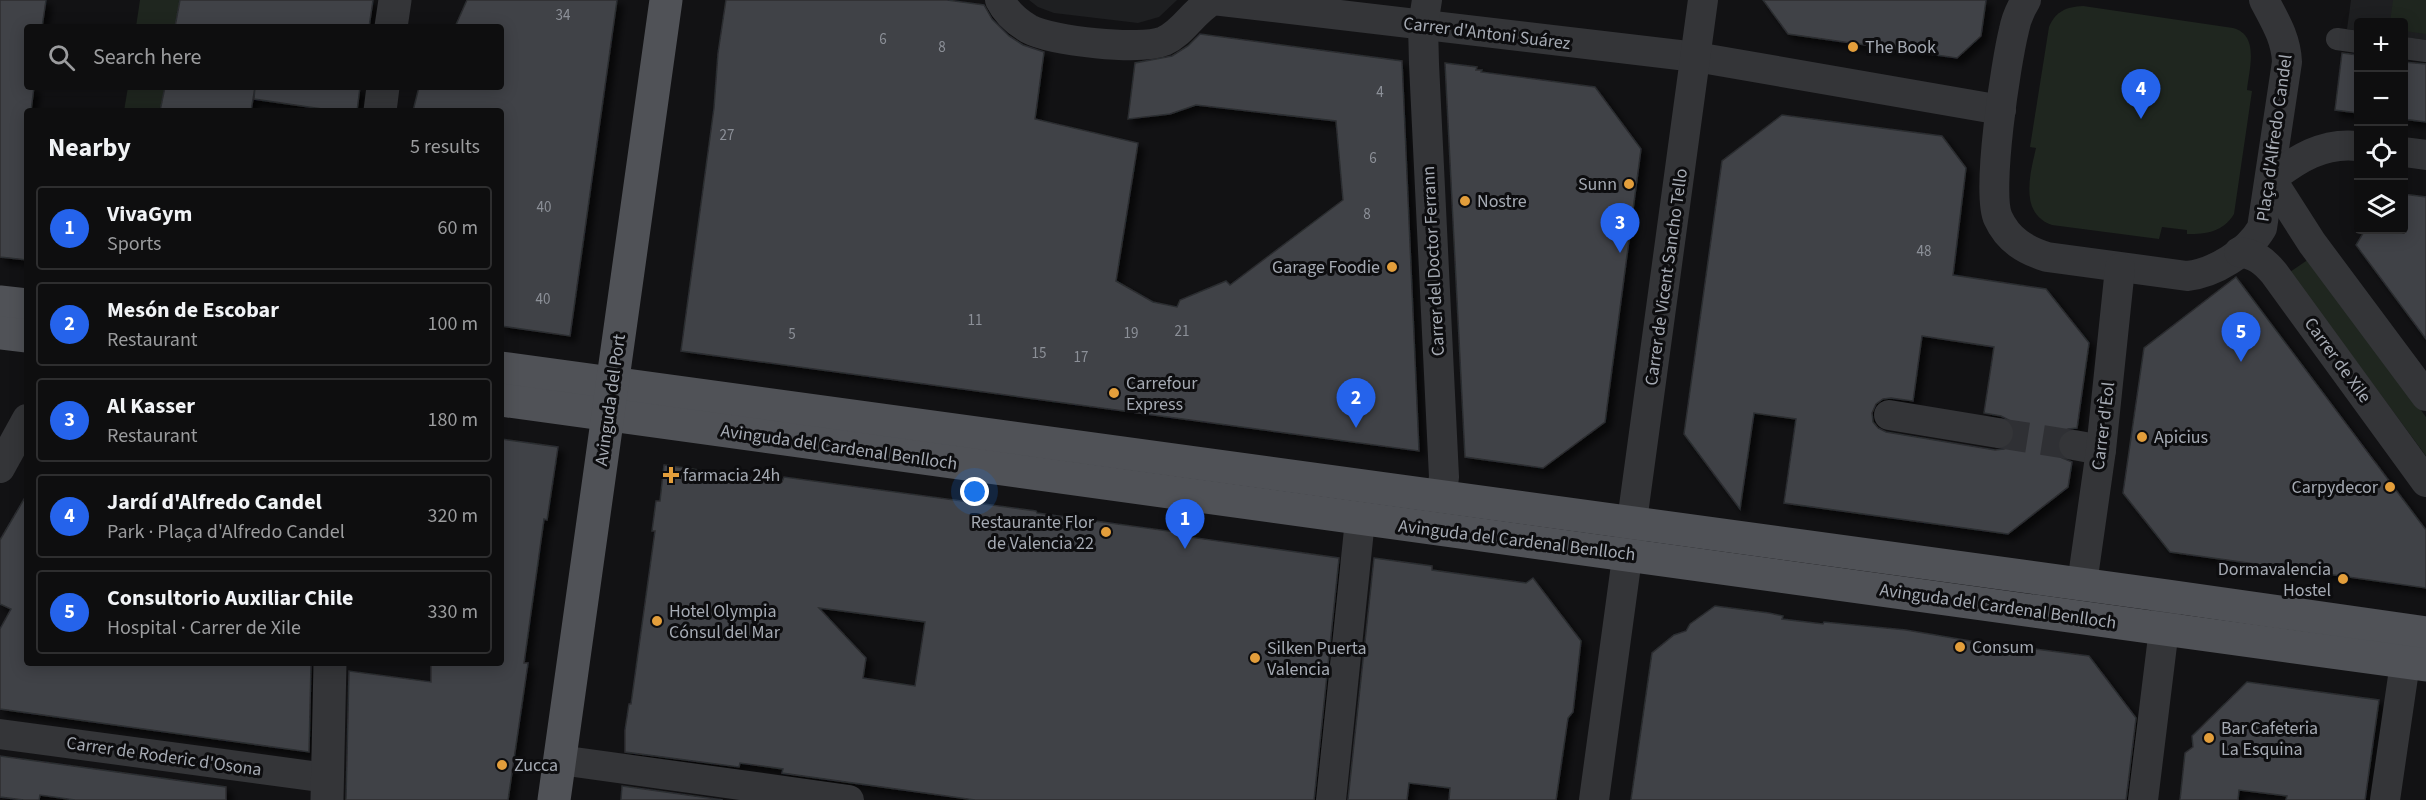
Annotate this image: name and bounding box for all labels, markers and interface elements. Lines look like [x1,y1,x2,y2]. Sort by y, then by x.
house number: 34 [556,5,571,26]
street label: Carrer d'Antoni Suárez [1402,11,1572,56]
map controls [2354,18,2408,234]
button: + [2354,18,2408,72]
search box [24,24,504,90]
house number: 6 [879,29,887,50]
place label: The Book [1865,35,1936,60]
house number: 8 [938,37,946,58]
marker: The Book [1846,40,1860,54]
icon: search [45,41,78,74]
text: Search here [93,41,201,73]
street label: Plaça d'Alfredo Candel [2250,53,2299,223]
pin: 4 [2122,70,2160,119]
button: − [2354,72,2408,126]
house number: 4 [1376,82,1384,103]
house number: 27 [720,125,734,146]
button: locate [2354,126,2408,180]
text: Nearby [48,129,131,166]
text: 5 results [410,133,480,161]
house number: 6 [1369,148,1377,169]
street label: Carrer del Doctor Ferrann [1416,165,1451,357]
street label: Carrer de Vicent Sancho Tello [1639,167,1694,387]
place label: Sunn [1578,172,1617,197]
marker: Sunn [1622,177,1636,191]
button: layers [2354,180,2408,234]
place label: Nostre [1477,189,1527,214]
marker: Nostre [1458,194,1472,208]
house number: 40 [537,197,551,218]
text: VivaGym [107,198,192,230]
house number: 8 [1363,204,1371,225]
pin: 3 [1600,204,1640,253]
text: 1 [64,214,75,242]
text: 60 m [438,214,478,242]
text: Sports [107,230,162,258]
house number: 48 [1917,241,1931,262]
place label: Garage Foodie [1272,255,1380,280]
marker: Garage Foodie [1385,260,1399,274]
house number: 40 [536,289,550,310]
text: Mesón de Escobar [107,294,279,326]
text: 2 [64,310,75,338]
text: 100 m [428,310,478,338]
house number: 11 [968,310,982,331]
pin: 5 [2222,312,2260,362]
street label: Carrer de Xile [2298,312,2377,408]
house number: 21 [1175,321,1189,342]
house number: 19 [1124,323,1138,344]
house number: 5 [788,324,796,345]
text: Restaurant [107,326,198,354]
street label: Avinguda del Port [589,333,632,468]
house number: 15 [1032,343,1046,364]
house number: 17 [1074,347,1088,368]
place label: Carrefour Express [1126,371,1198,417]
pin: 2 [1336,378,1376,428]
street label: Carrer d'Èol [2086,381,2121,472]
marker: Carrefour Express [1107,386,1121,400]
text: Al Kasser [107,390,195,422]
text: 3 [64,406,75,434]
text: 180 m [428,406,478,434]
street label: Avinguda del Cardenal Benlloch [719,419,959,476]
text: Restaurant [107,422,198,450]
place label: Apicius [2154,425,2208,450]
marker: Apicius [2135,430,2149,444]
place label: farmacia 24h [683,463,780,488]
marker: farmacia 24h [664,468,678,482]
place label: Carpydecor [2291,475,2379,500]
your location [960,477,989,506]
marker: Carpydecor [2383,480,2397,494]
text: Jardí d'Alfredo Candel [107,486,322,518]
pin: 1 [1166,500,1204,549]
text: 4 [64,502,75,530]
text: 320 m [428,502,478,530]
place label: Restaurante Flor de Valencia 22 [971,510,1095,556]
street label: Avinguda del Cardenal Benlloch [1397,514,1637,567]
text: Park · Plaça d'Alfredo Candel [107,518,345,546]
marker: Restaurante Flor de Valencia 22 [1099,525,1113,539]
place label: Dormavalencia Hostel [2218,557,2331,603]
marker: Dormavalencia Hostel [2336,572,2350,586]
street label: Avinguda del Cardenal Benlloch [1878,578,2118,635]
text: Consultorio Auxiliar Chile [107,582,354,614]
text: 5 [64,598,75,626]
text: 330 m [428,598,478,626]
place label: Hotel Olympia Cónsul del Mar [669,599,781,645]
text: Hospital · Carrer de Xile [107,614,301,642]
marker: Hotel Olympia Cónsul del Mar [650,614,664,628]
place label: Consum [1972,635,2034,660]
place label: Silken Puerta Valencia [1267,636,1367,682]
marker: Consum [1953,640,1967,654]
marker: Silken Puerta Valencia [1248,651,1262,665]
place label: Bar Cafeteria La Esquina [2221,716,2318,762]
street label: Carrer de Roderic d'Osona [65,730,263,783]
marker: Bar Cafeteria La Esquina [2202,731,2216,745]
place label: Zucca [514,753,558,778]
marker: Zucca [495,758,509,772]

